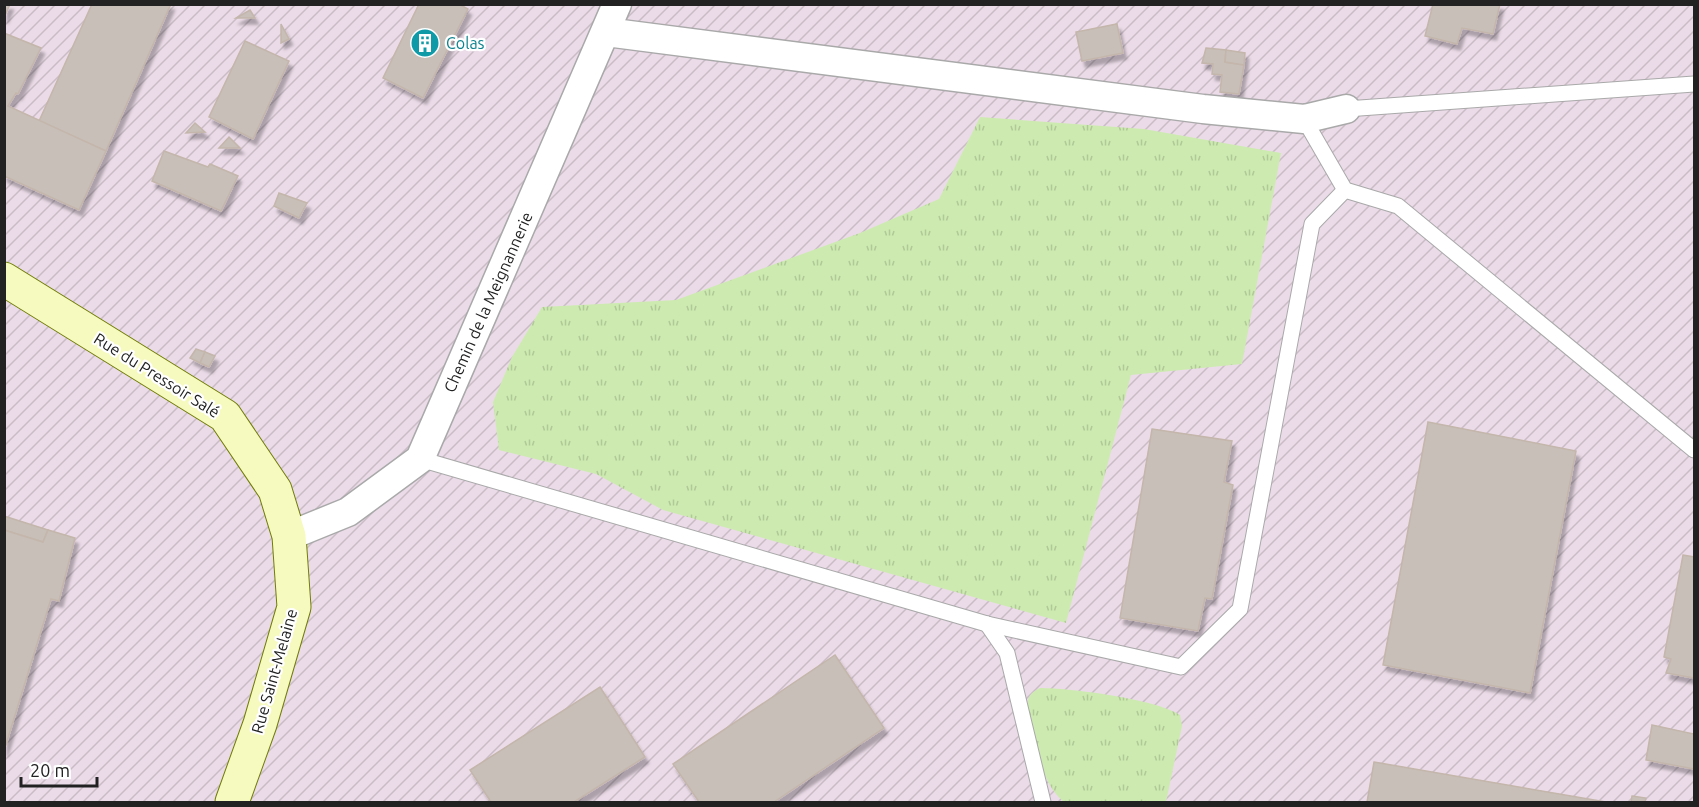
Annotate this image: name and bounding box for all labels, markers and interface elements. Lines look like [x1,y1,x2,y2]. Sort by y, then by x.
building icon: Colas [409,27,441,59]
place label: Colas [446,34,485,52]
street label: Chemin de la Meignannerie [440,209,536,395]
street label: Rue du Pressoir Salé [91,329,223,421]
street label: Rue Saint-Melaine [248,607,300,735]
scale bar [21,750,98,788]
text: 20 m [30,760,70,780]

